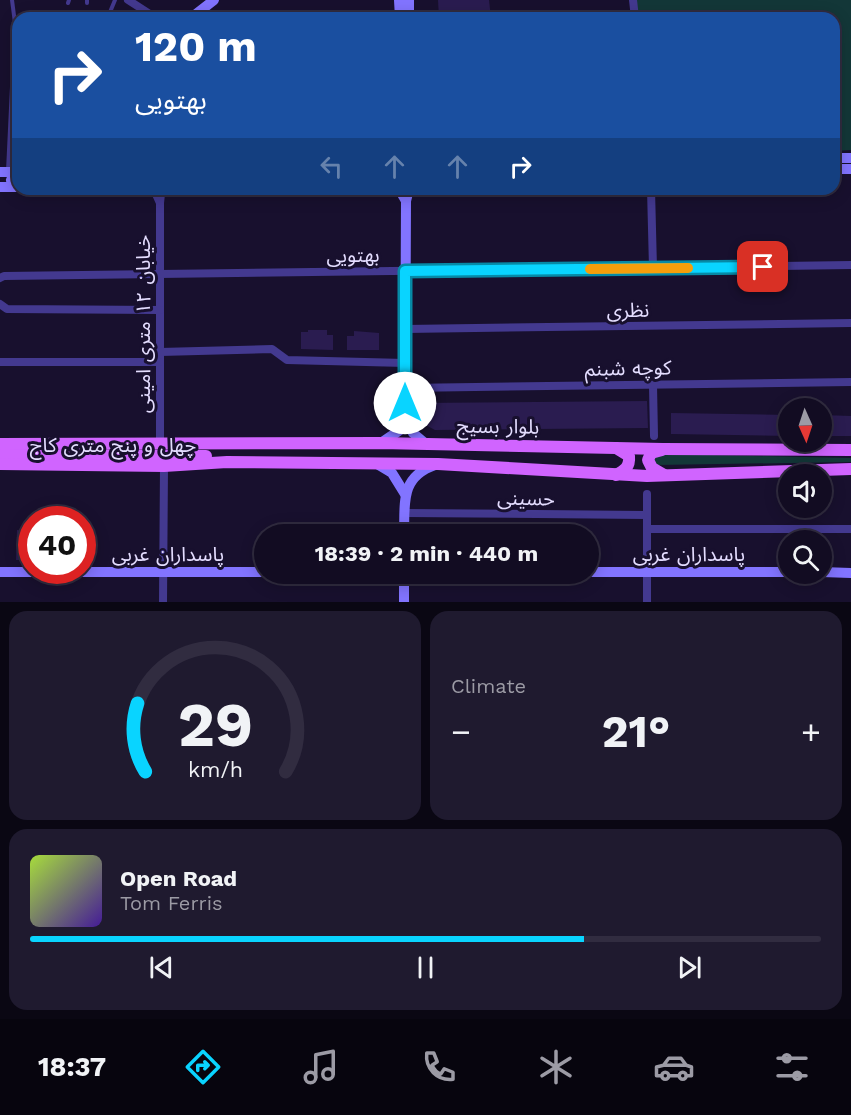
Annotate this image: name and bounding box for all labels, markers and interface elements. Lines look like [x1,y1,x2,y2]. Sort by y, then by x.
text: 120 m [135,22,257,71]
icon: right [36,36,114,114]
text: بهتویی [135,84,207,116]
icon: left [315,150,348,183]
icon: ahead [378,150,411,183]
icon: ahead [441,150,474,183]
icon: right [504,150,537,183]
street label: خیابان ۱۲ متری امینی [131,235,155,413]
pin [737,241,788,292]
street label: بهتویی [326,243,380,267]
icon: arrive [746,250,779,283]
street label: نظری [606,298,650,322]
street label: کوچه شبنم [584,355,672,384]
position arrow [373,371,437,435]
north arrow [778,398,832,452]
map controls [778,398,832,584]
street label: بلوار بسیج [456,413,539,442]
street label: چهل و پنج متری کاج [30,433,196,460]
button: sound [778,464,832,518]
street label: حسینی [497,485,555,511]
speed limit sign: 40 [18,506,96,584]
button: search [778,530,832,584]
text: 18:39 · 2 min · 440 m [315,541,538,566]
street label: پاسداران غربی [112,542,224,567]
street label: پاسداران غربی [633,542,745,567]
text: Climate [451,674,526,698]
text: 29 [177,688,253,761]
text: 21° [602,705,670,758]
text: − [451,712,471,751]
text: + [801,712,821,751]
text: km/h [187,758,243,783]
text: Open Road [120,866,237,891]
text: Tom Ferris [120,891,223,915]
icon: previous [145,951,178,984]
icon: pause [409,951,442,984]
icon: next [673,951,706,984]
icon: directions [182,1046,224,1088]
icon: music [300,1046,342,1088]
icon: phone [418,1046,460,1088]
icon: climate [535,1046,577,1088]
icon: car [653,1046,695,1088]
icon: filters [771,1046,813,1088]
text: 18:37 [38,1051,106,1083]

